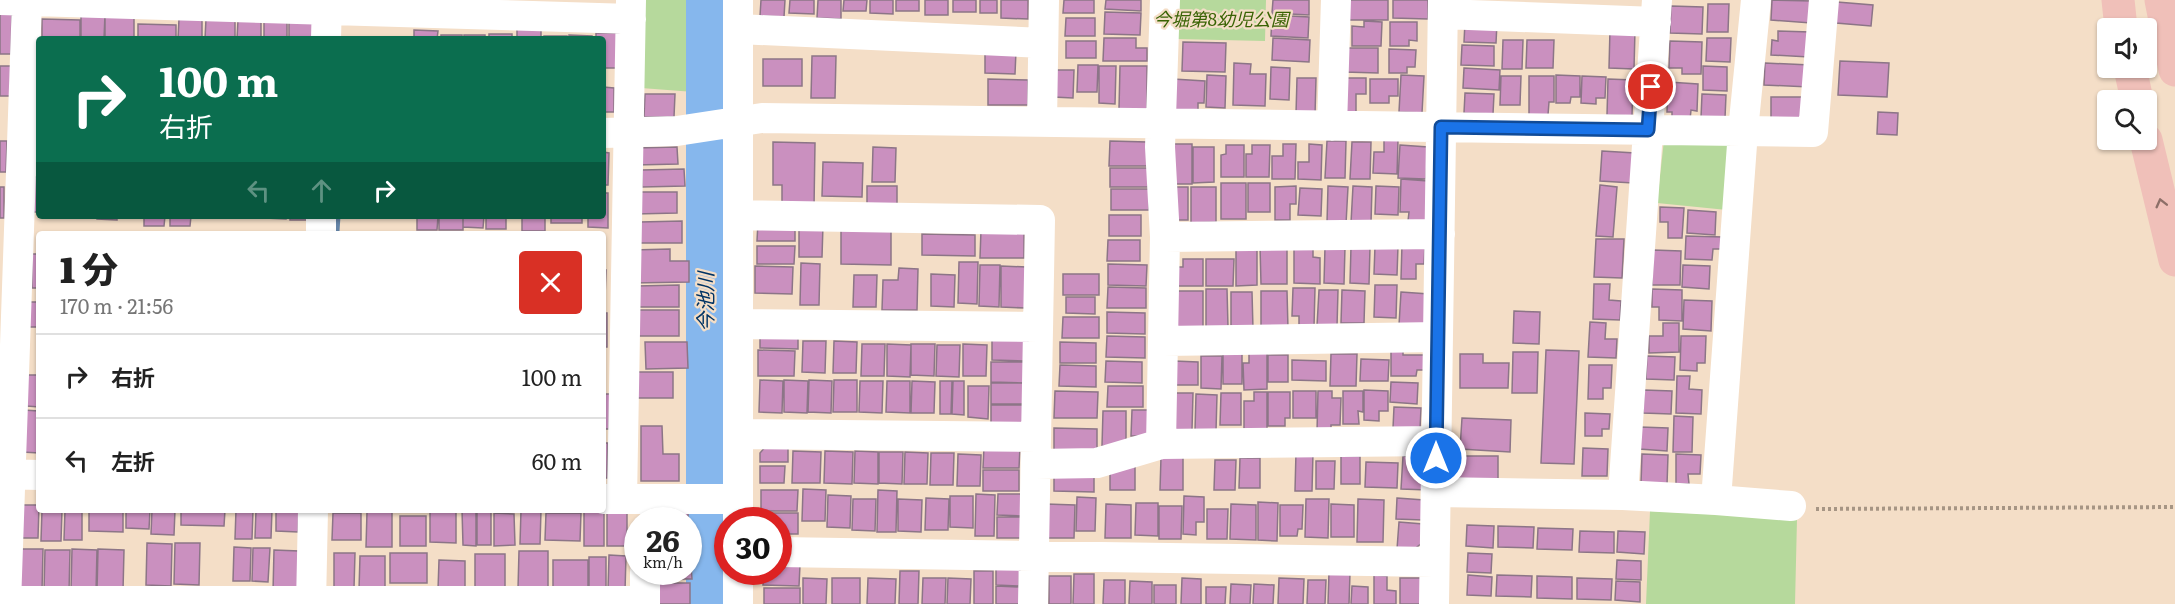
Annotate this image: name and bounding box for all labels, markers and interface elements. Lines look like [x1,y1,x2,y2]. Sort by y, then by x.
park label: 今堀第8幼児公園 [1153,5,1292,32]
map controls [2097,18,2157,150]
button: sound [2097,18,2157,78]
text: 100 m [159,48,278,110]
icon: right [60,60,138,138]
pin [1625,61,1676,112]
icon: arrive [1634,70,1667,103]
button: search [2097,90,2157,150]
text: 右折 [159,105,213,145]
icon: left [242,174,275,207]
icon: ahead [305,174,338,207]
icon: right [368,174,401,207]
one-way arrow [2156,198,2169,208]
text: 1 分 [60,241,118,294]
button: close [519,251,582,314]
water label: 今池川 [689,270,719,332]
text: 170 m · 21:56 [60,290,173,320]
icon: right [60,360,93,393]
text: 右折 [111,360,155,393]
text: 100 m [522,360,582,393]
position arrow [1404,426,1468,490]
icon: left [60,444,93,477]
text: 左折 [111,444,155,477]
text: 60 m [532,444,582,477]
speed limit sign: 30 [714,507,792,585]
text: 26 [646,517,680,561]
text: km/h [643,550,683,573]

